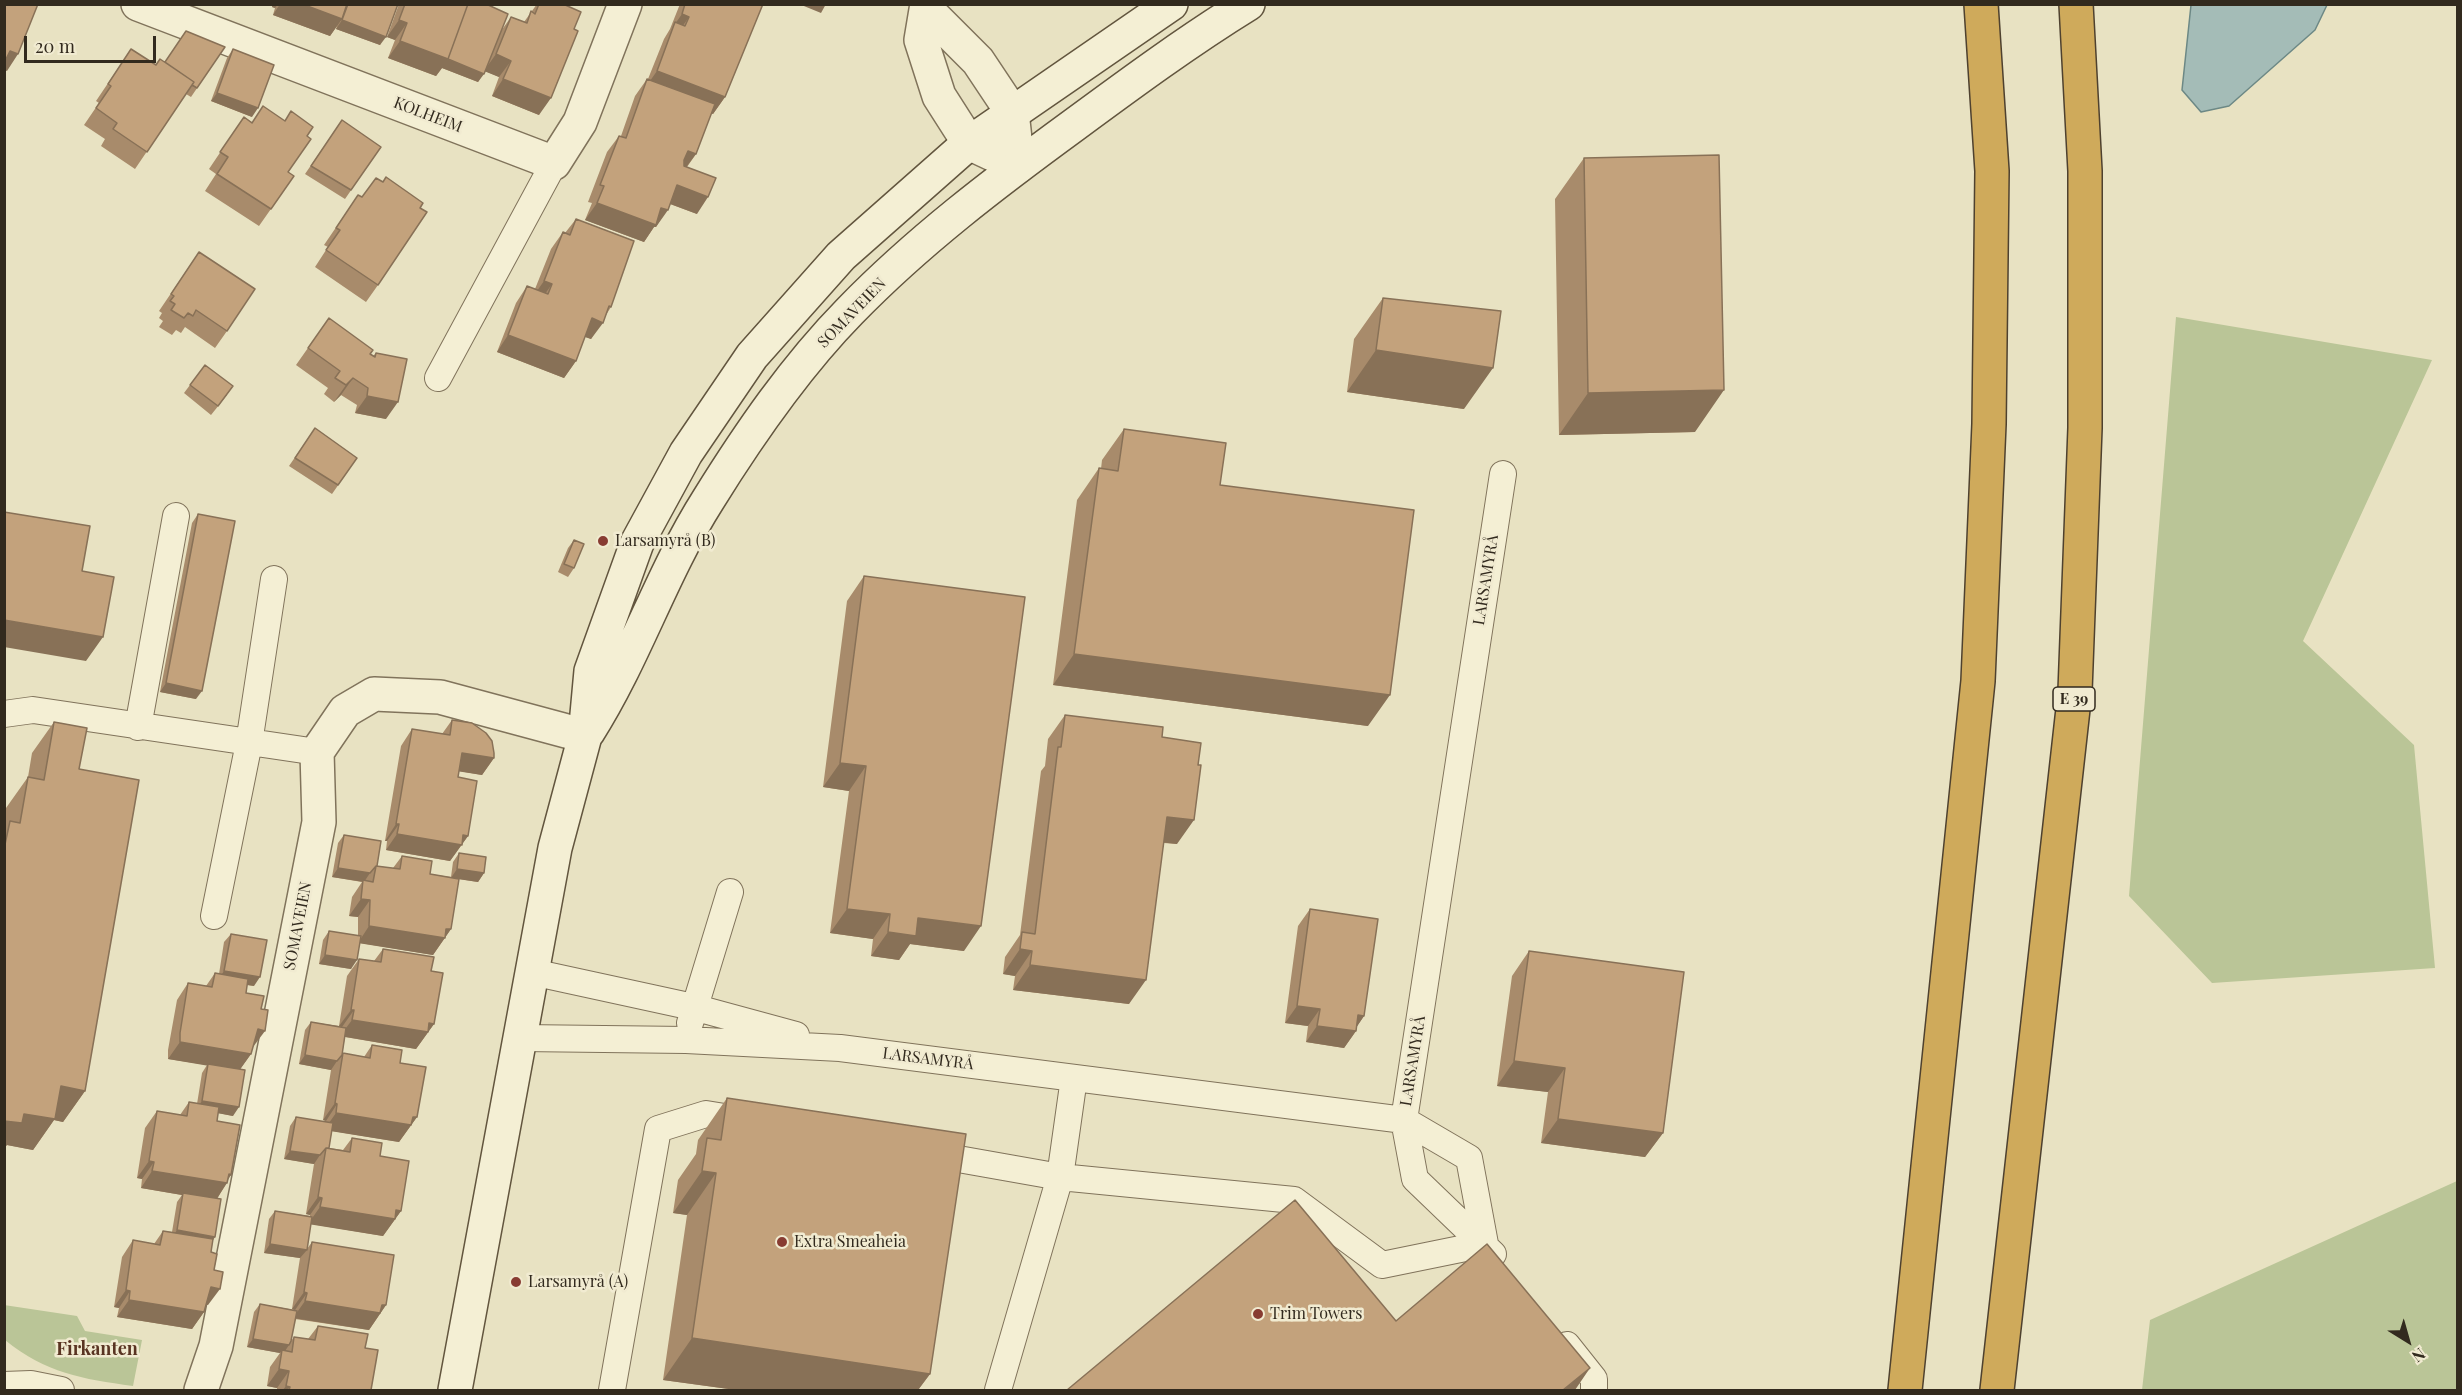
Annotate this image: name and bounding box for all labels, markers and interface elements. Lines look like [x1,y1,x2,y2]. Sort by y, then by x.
scale bar [27,24,159,62]
text: 20 m [35,34,75,58]
street label: KOLHEIM [391,93,465,137]
street label: SOMAVEIEN [814,274,890,352]
place label: Larsamyrå (B) [615,531,715,551]
street label: LARSAMYRÅ [1469,533,1503,627]
marker: Larsamyrå (B) [596,534,610,548]
road number: E 39 [2053,687,2095,711]
street label: SOMAVEIEN [280,880,316,972]
street label: LARSAMYRÅ [1396,1014,1430,1108]
street label: LARSAMYRÅ [881,1044,975,1074]
place label: Extra Smeaheia [794,1232,906,1252]
marker: Extra Smeaheia [775,1235,789,1249]
place label: Larsamyrå (A) [528,1272,628,1292]
marker: Larsamyrå (A) [509,1275,523,1289]
place label: Trim Towers [1270,1304,1362,1324]
marker: Trim Towers [1251,1307,1265,1321]
north arrow [2378,1311,2438,1371]
district label: Firkanten [56,1338,138,1360]
text: N [2408,1344,2430,1368]

